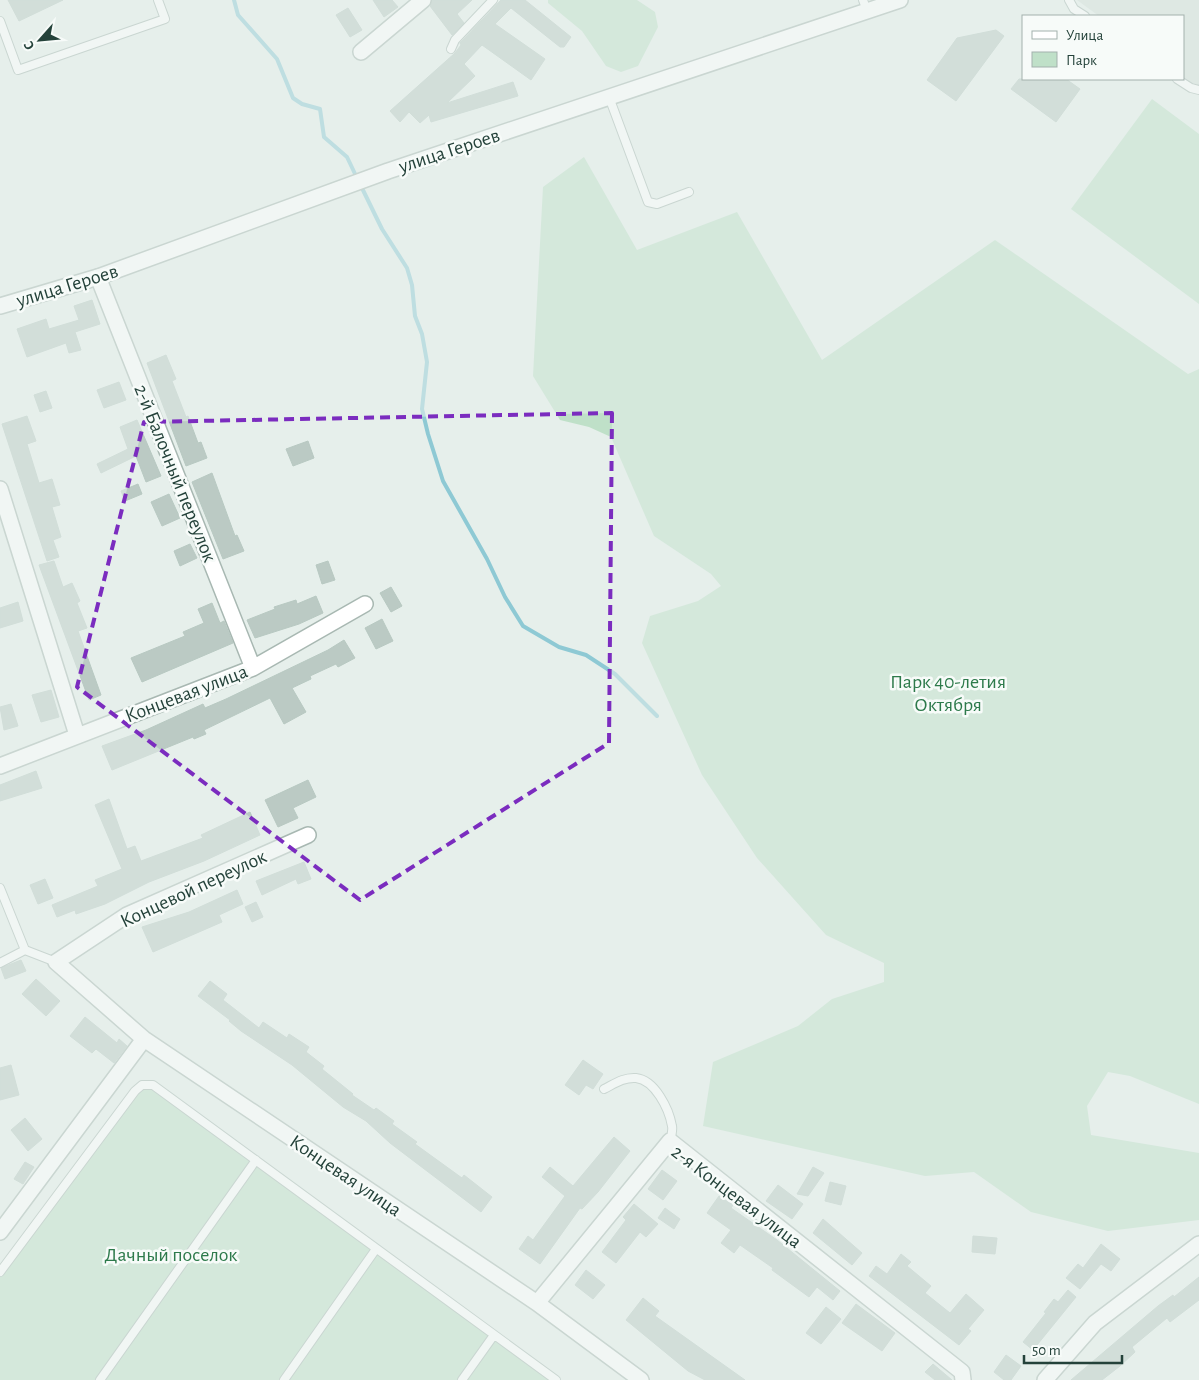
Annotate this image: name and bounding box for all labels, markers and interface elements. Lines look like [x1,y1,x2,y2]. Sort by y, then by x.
north arrow [15,15,65,65]
legend [1022,15,1184,80]
text: Улица [1066,28,1103,43]
text: С [21,39,37,52]
text: Парк [1066,53,1097,68]
street label: улица Героев [395,125,502,177]
street label: улица Героев [13,261,120,311]
street label: 2-й Балочный переулок [130,382,220,565]
street label: Концевая улица [122,661,250,726]
park label: Парк 40-летия Октября [890,672,1006,715]
street label: Концевой переулок [117,846,270,932]
street label: Концевая улица [286,1131,405,1220]
street label: 2-я Концевая улица [668,1141,805,1252]
park label: Дачный поселок [104,1245,238,1265]
scale bar [1024,1332,1122,1364]
text: 50 m [1032,1343,1061,1358]

